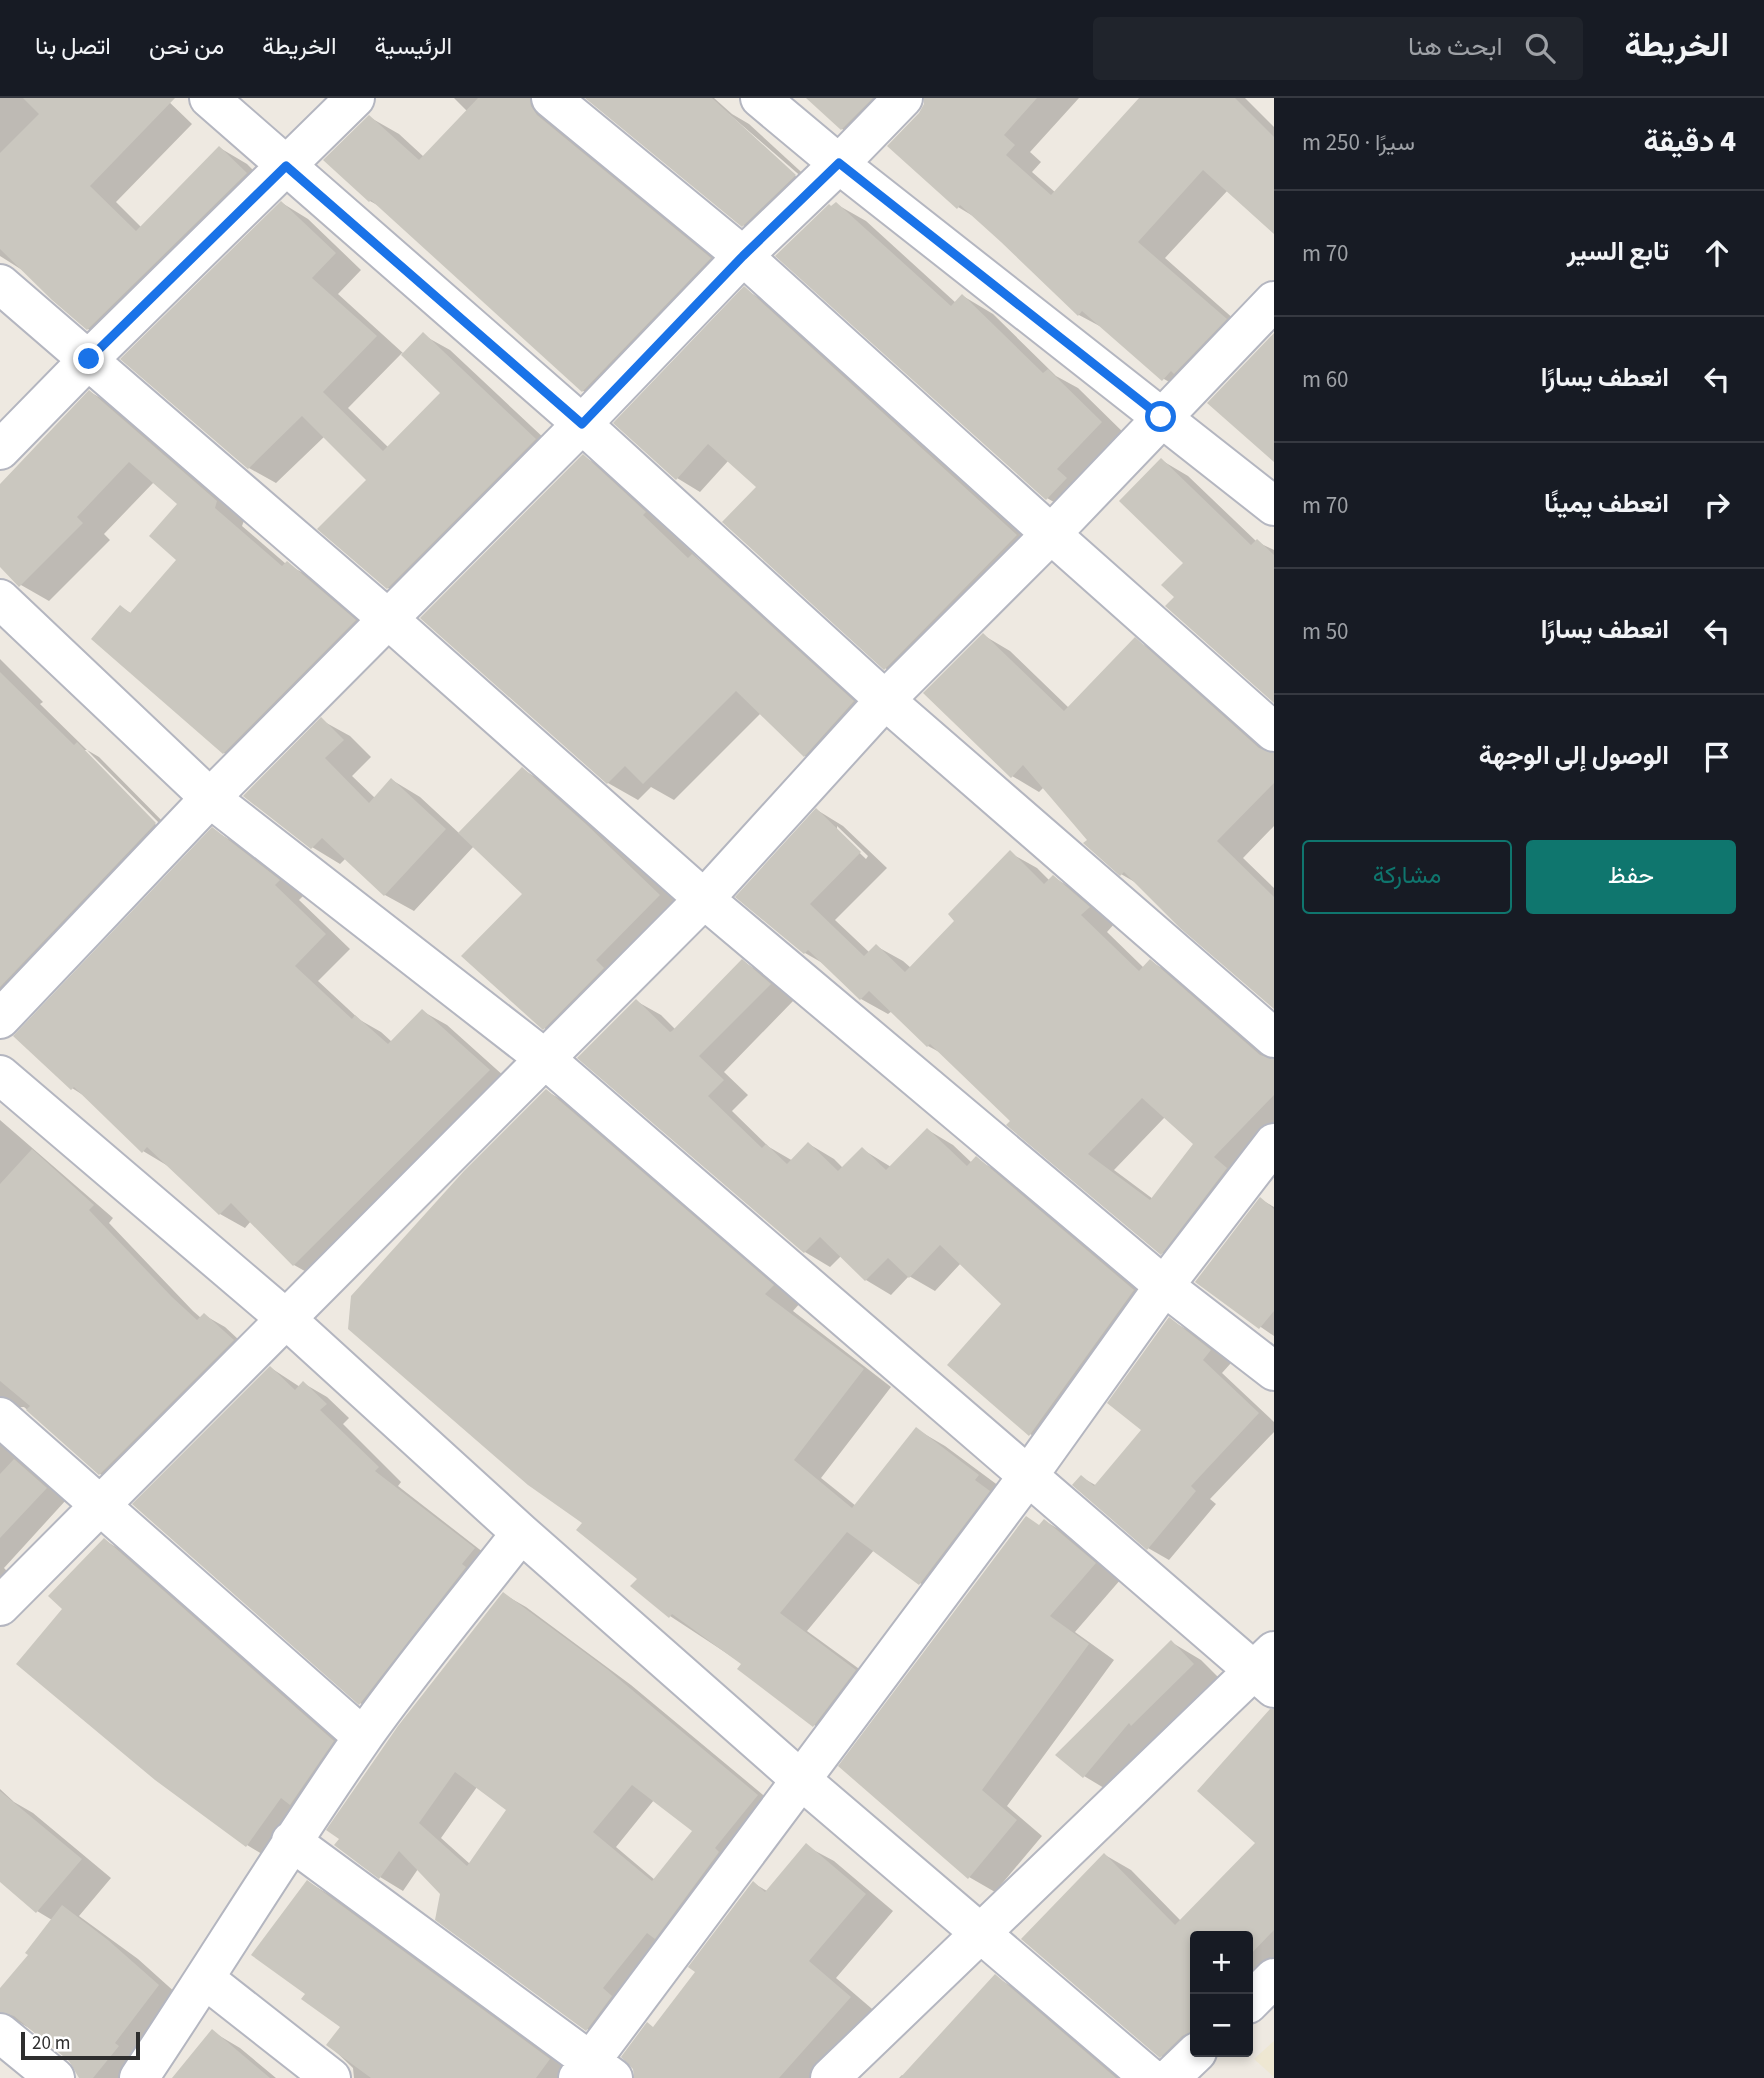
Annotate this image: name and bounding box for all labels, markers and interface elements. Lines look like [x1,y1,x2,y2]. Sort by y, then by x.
search box [1093,17,1583,80]
text: الخريطة [1625,22,1729,69]
text: ابحث هنا [1408,28,1503,65]
text: اتصل بنا [35,29,111,64]
text: من نحن [149,29,224,64]
text: الخريطة [262,29,337,64]
text: الرئيسية [375,29,452,64]
icon: search [1521,29,1559,67]
text: 4 دقيقة [1643,120,1736,163]
text: سيرًا · 250 m [1302,126,1415,159]
text: تابع السير [1567,233,1669,270]
icon: ahead [1698,234,1736,272]
text: 70 m [1302,237,1349,270]
route end [73,343,104,374]
text: انعطف يسارًا [1541,359,1669,396]
icon: left [1698,360,1736,398]
text: 60 m [1302,363,1349,396]
route start [1145,401,1176,432]
text: انعطف يمينًا [1544,485,1669,522]
icon: right [1698,486,1736,524]
text: 70 m [1302,489,1349,522]
text: انعطف يسارًا [1541,611,1669,648]
icon: left [1698,612,1736,650]
text: 50 m [1302,615,1349,648]
text: الوصول إلى الوجهة [1479,737,1669,774]
icon: arrive [1698,738,1736,776]
button: مشاركة [1302,840,1512,914]
button: حفظ [1526,840,1736,914]
map controls [1190,1931,1253,2057]
button: + [1190,1931,1253,1994]
button: − [1190,1994,1253,2057]
scale bar [21,2029,140,2061]
text: 20 m [32,2030,70,2057]

